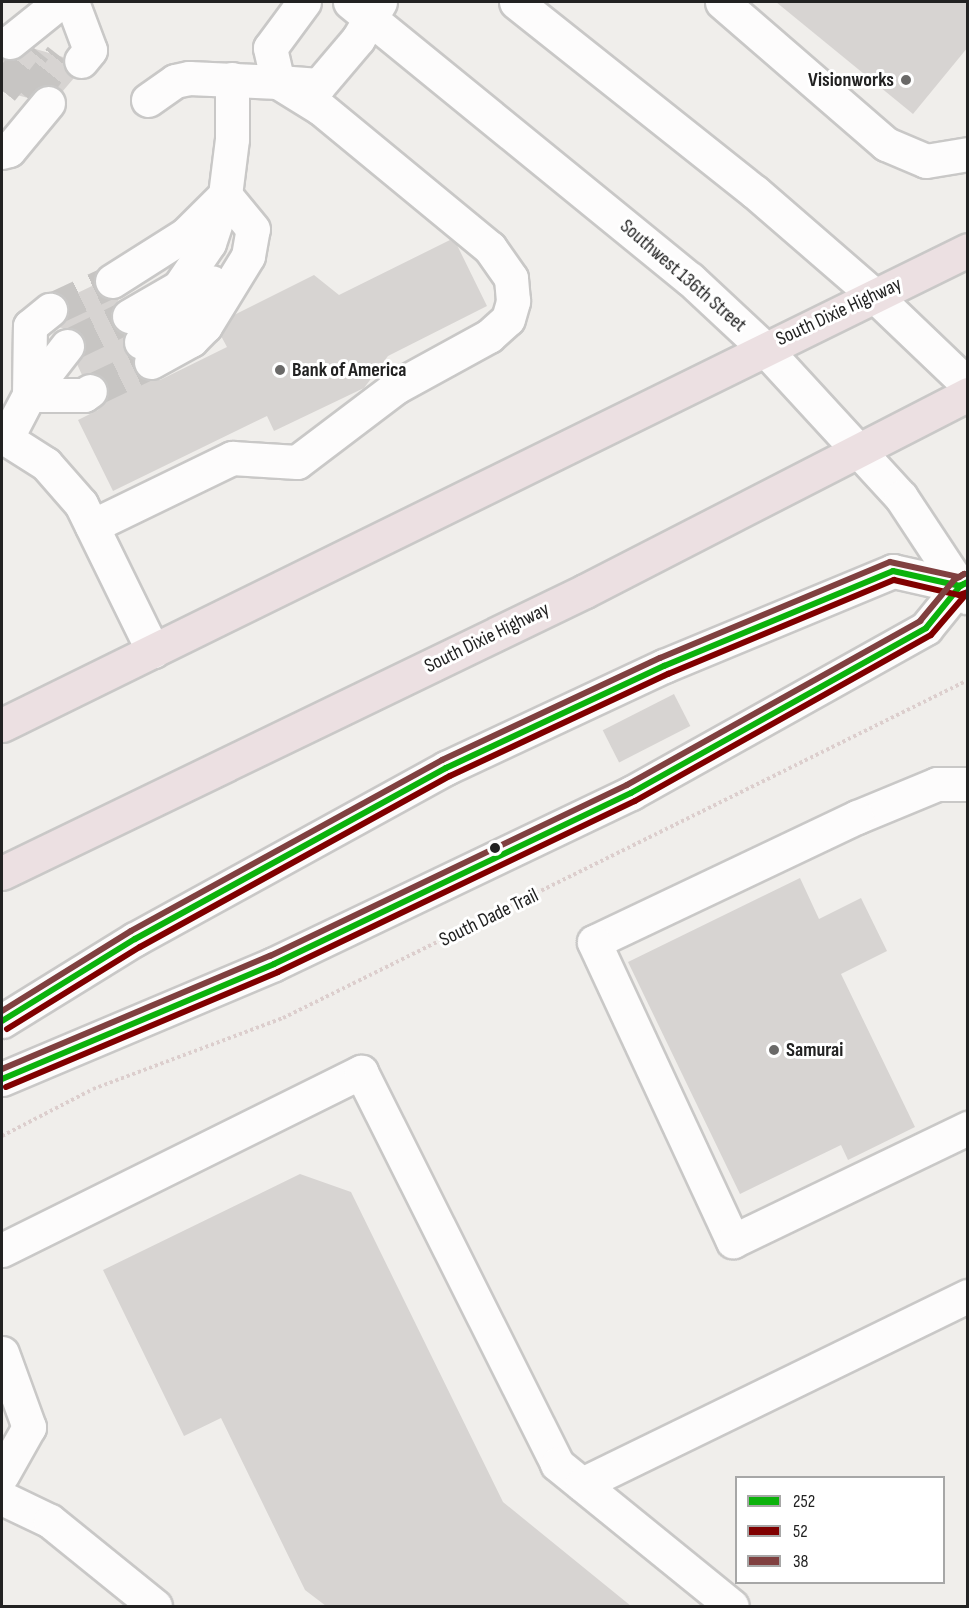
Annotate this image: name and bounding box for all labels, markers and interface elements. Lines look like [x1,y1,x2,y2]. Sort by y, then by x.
place label: Visionworks [808,68,894,92]
marker: Visionworks [899,73,913,87]
street label: Southwest 136th Street [615,215,751,337]
street label: South Dixie Highway [772,272,906,352]
place label: Bank of America [292,358,407,382]
marker: Bank of America [273,363,287,377]
street label: South Dixie Highway [421,597,553,679]
unlabelled marker [489,842,501,854]
street label: South Dade Trail [436,884,542,952]
place label: Samurai [786,1038,843,1062]
marker: Samurai [767,1043,781,1057]
legend [735,1476,945,1584]
text: 252 [793,1491,815,1512]
text: 52 [793,1521,808,1542]
text: 38 [793,1551,808,1572]

